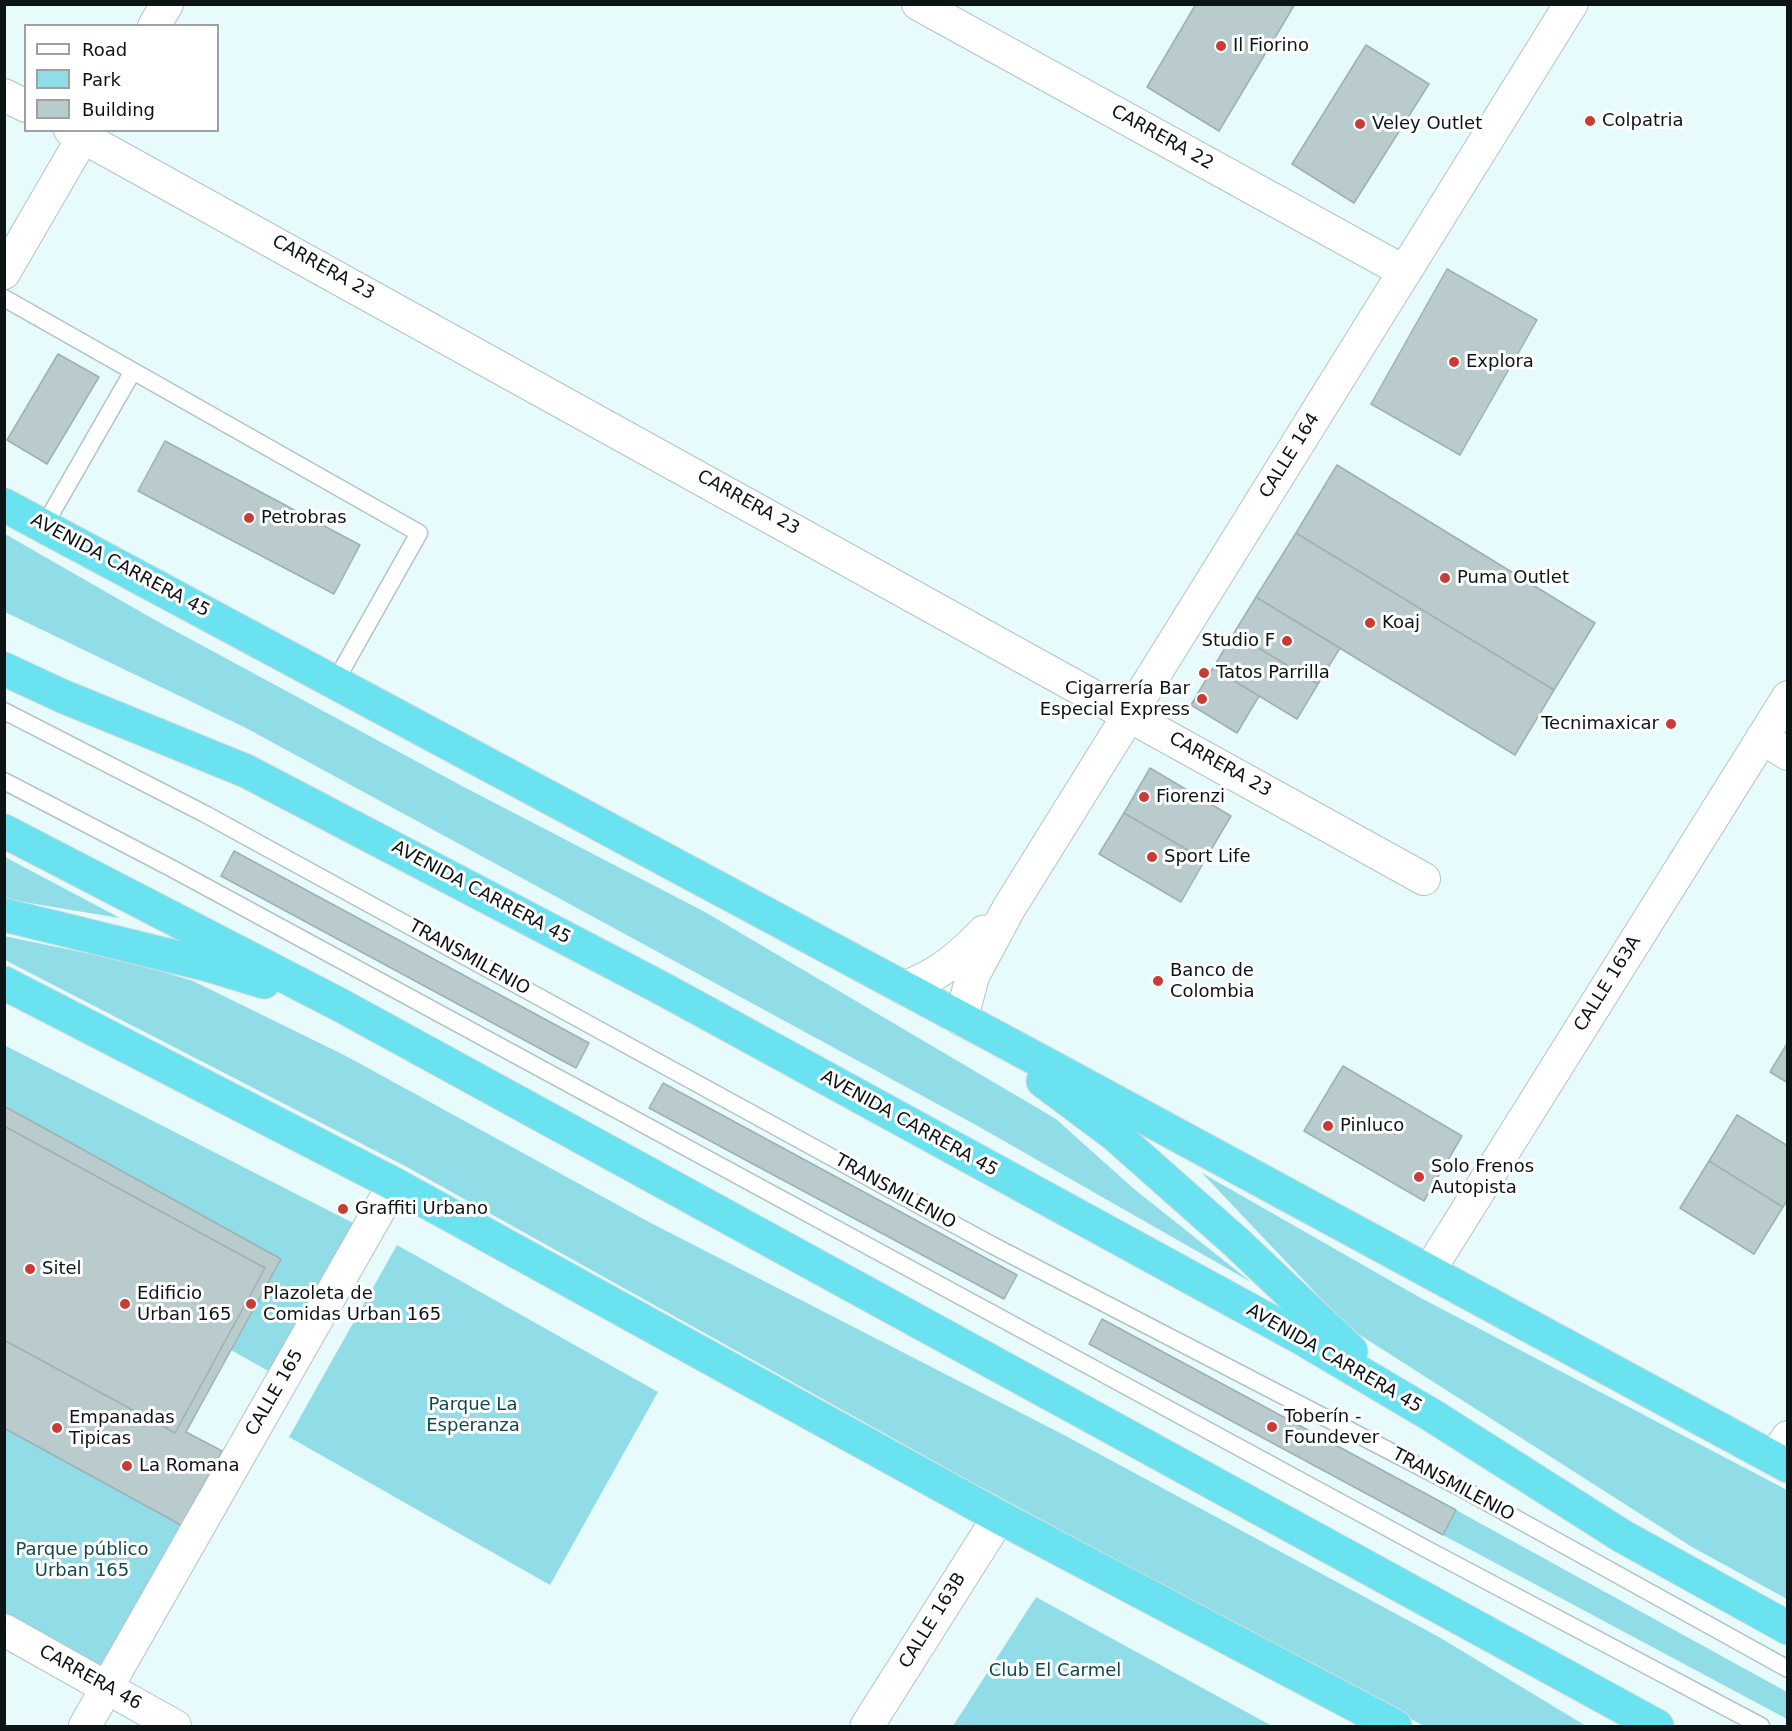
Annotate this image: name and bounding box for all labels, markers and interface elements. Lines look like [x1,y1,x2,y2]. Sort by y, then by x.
legend [24,24,219,132]
place label: Il Fiorino [1233,35,1309,57]
text: Road [82,39,127,60]
marker: Il Fiorino [1214,39,1228,53]
text: Park [82,69,121,90]
text: Building [82,99,155,120]
street label: CARRERA 22 [1107,101,1217,175]
place label: Colpatria [1602,110,1684,132]
place label: Veley Outlet [1372,113,1482,135]
marker: Colpatria [1583,114,1597,128]
marker: Veley Outlet [1353,117,1367,131]
street label: CARRERA 23 [268,231,378,305]
place label: Explora [1466,351,1534,373]
marker: Explora [1447,355,1461,369]
street label: CALLE 164 [1255,409,1325,503]
street label: CARRERA 23 [693,466,803,540]
place label: Petrobras [261,507,347,529]
street label: AVENIDA CARRERA 45 [27,510,213,622]
marker: Petrobras [242,511,256,525]
place label: Puma Outlet [1457,567,1569,589]
marker: Puma Outlet [1438,571,1452,585]
place label: Koaj [1382,612,1420,634]
marker: Koaj [1363,616,1377,630]
place label: Studio F [1202,630,1275,652]
marker: Studio F [1280,634,1294,648]
place label: Tatos Parrilla [1216,662,1330,684]
marker: Tatos Parrilla [1197,666,1211,680]
place label: Cigarrería Bar Especial Express [1040,678,1190,720]
marker: Cigarrería Bar Especial Express [1195,692,1209,706]
place label: Tecnimaxicar [1541,713,1659,735]
marker: Tecnimaxicar [1664,717,1678,731]
street label: CARRERA 23 [1165,728,1275,802]
place label: Fiorenzi [1156,786,1225,808]
marker: Fiorenzi [1137,790,1151,804]
street label: AVENIDA CARRERA 45 [388,837,574,949]
place label: Sport Life [1164,846,1250,868]
marker: Sport Life [1145,850,1159,864]
street label: TRANSMILENIO [405,916,533,1000]
street label: CALLE 163A [1570,932,1646,1036]
place label: Banco de Colombia [1170,960,1255,1002]
marker: Banco de Colombia [1151,974,1165,988]
street label: AVENIDA CARRERA 45 [817,1066,1001,1182]
place label: Pinluco [1340,1115,1404,1137]
marker: Pinluco [1321,1119,1335,1133]
street label: TRANSMILENIO [831,1150,959,1234]
place label: Solo Frenos Autopista [1431,1156,1534,1198]
marker: Solo Frenos Autopista [1412,1170,1426,1184]
place label: Graffiti Urbano [355,1198,488,1220]
marker: Graffiti Urbano [336,1202,350,1216]
place label: Sitel [42,1258,82,1280]
marker: Sitel [23,1262,37,1276]
place label: Edificio Urban 165 [137,1283,232,1326]
place label: Plazoleta de Comidas Urban 165 [263,1283,441,1326]
marker: Edificio Urban 165 [118,1297,132,1311]
marker: Plazoleta de Comidas Urban 165 [244,1297,258,1311]
street label: AVENIDA CARRERA 45 [1242,1300,1426,1418]
street label: CALLE 165 [242,1346,308,1440]
park label: Parque La Esperanza [426,1394,520,1436]
place label: Toberín - Foundever [1284,1406,1379,1448]
place label: Empanadas Tipicas [69,1407,175,1450]
marker: Toberín - Foundever [1265,1420,1279,1434]
marker: Empanadas Tipicas [50,1421,64,1435]
street label: TRANSMILENIO [1388,1444,1518,1526]
place label: La Romana [139,1455,239,1477]
marker: La Romana [120,1459,134,1473]
park label: Parque público Urban 165 [16,1539,148,1582]
street label: CALLE 163B [895,1569,971,1673]
street label: CARRERA 46 [35,1641,145,1715]
park label: Club El Carmel [989,1660,1121,1682]

